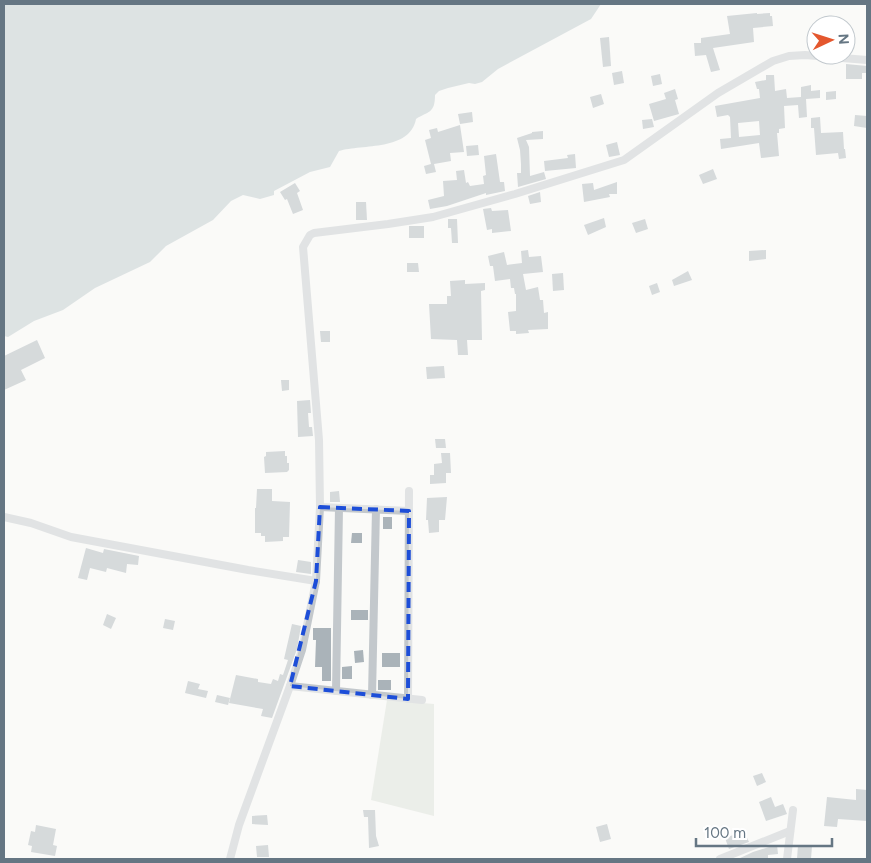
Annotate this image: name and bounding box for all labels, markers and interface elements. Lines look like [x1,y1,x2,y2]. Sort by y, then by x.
north arrow [806,15,856,65]
text: N [835,33,852,45]
scale bar [696,816,832,848]
text: 100 m [704,824,746,842]

